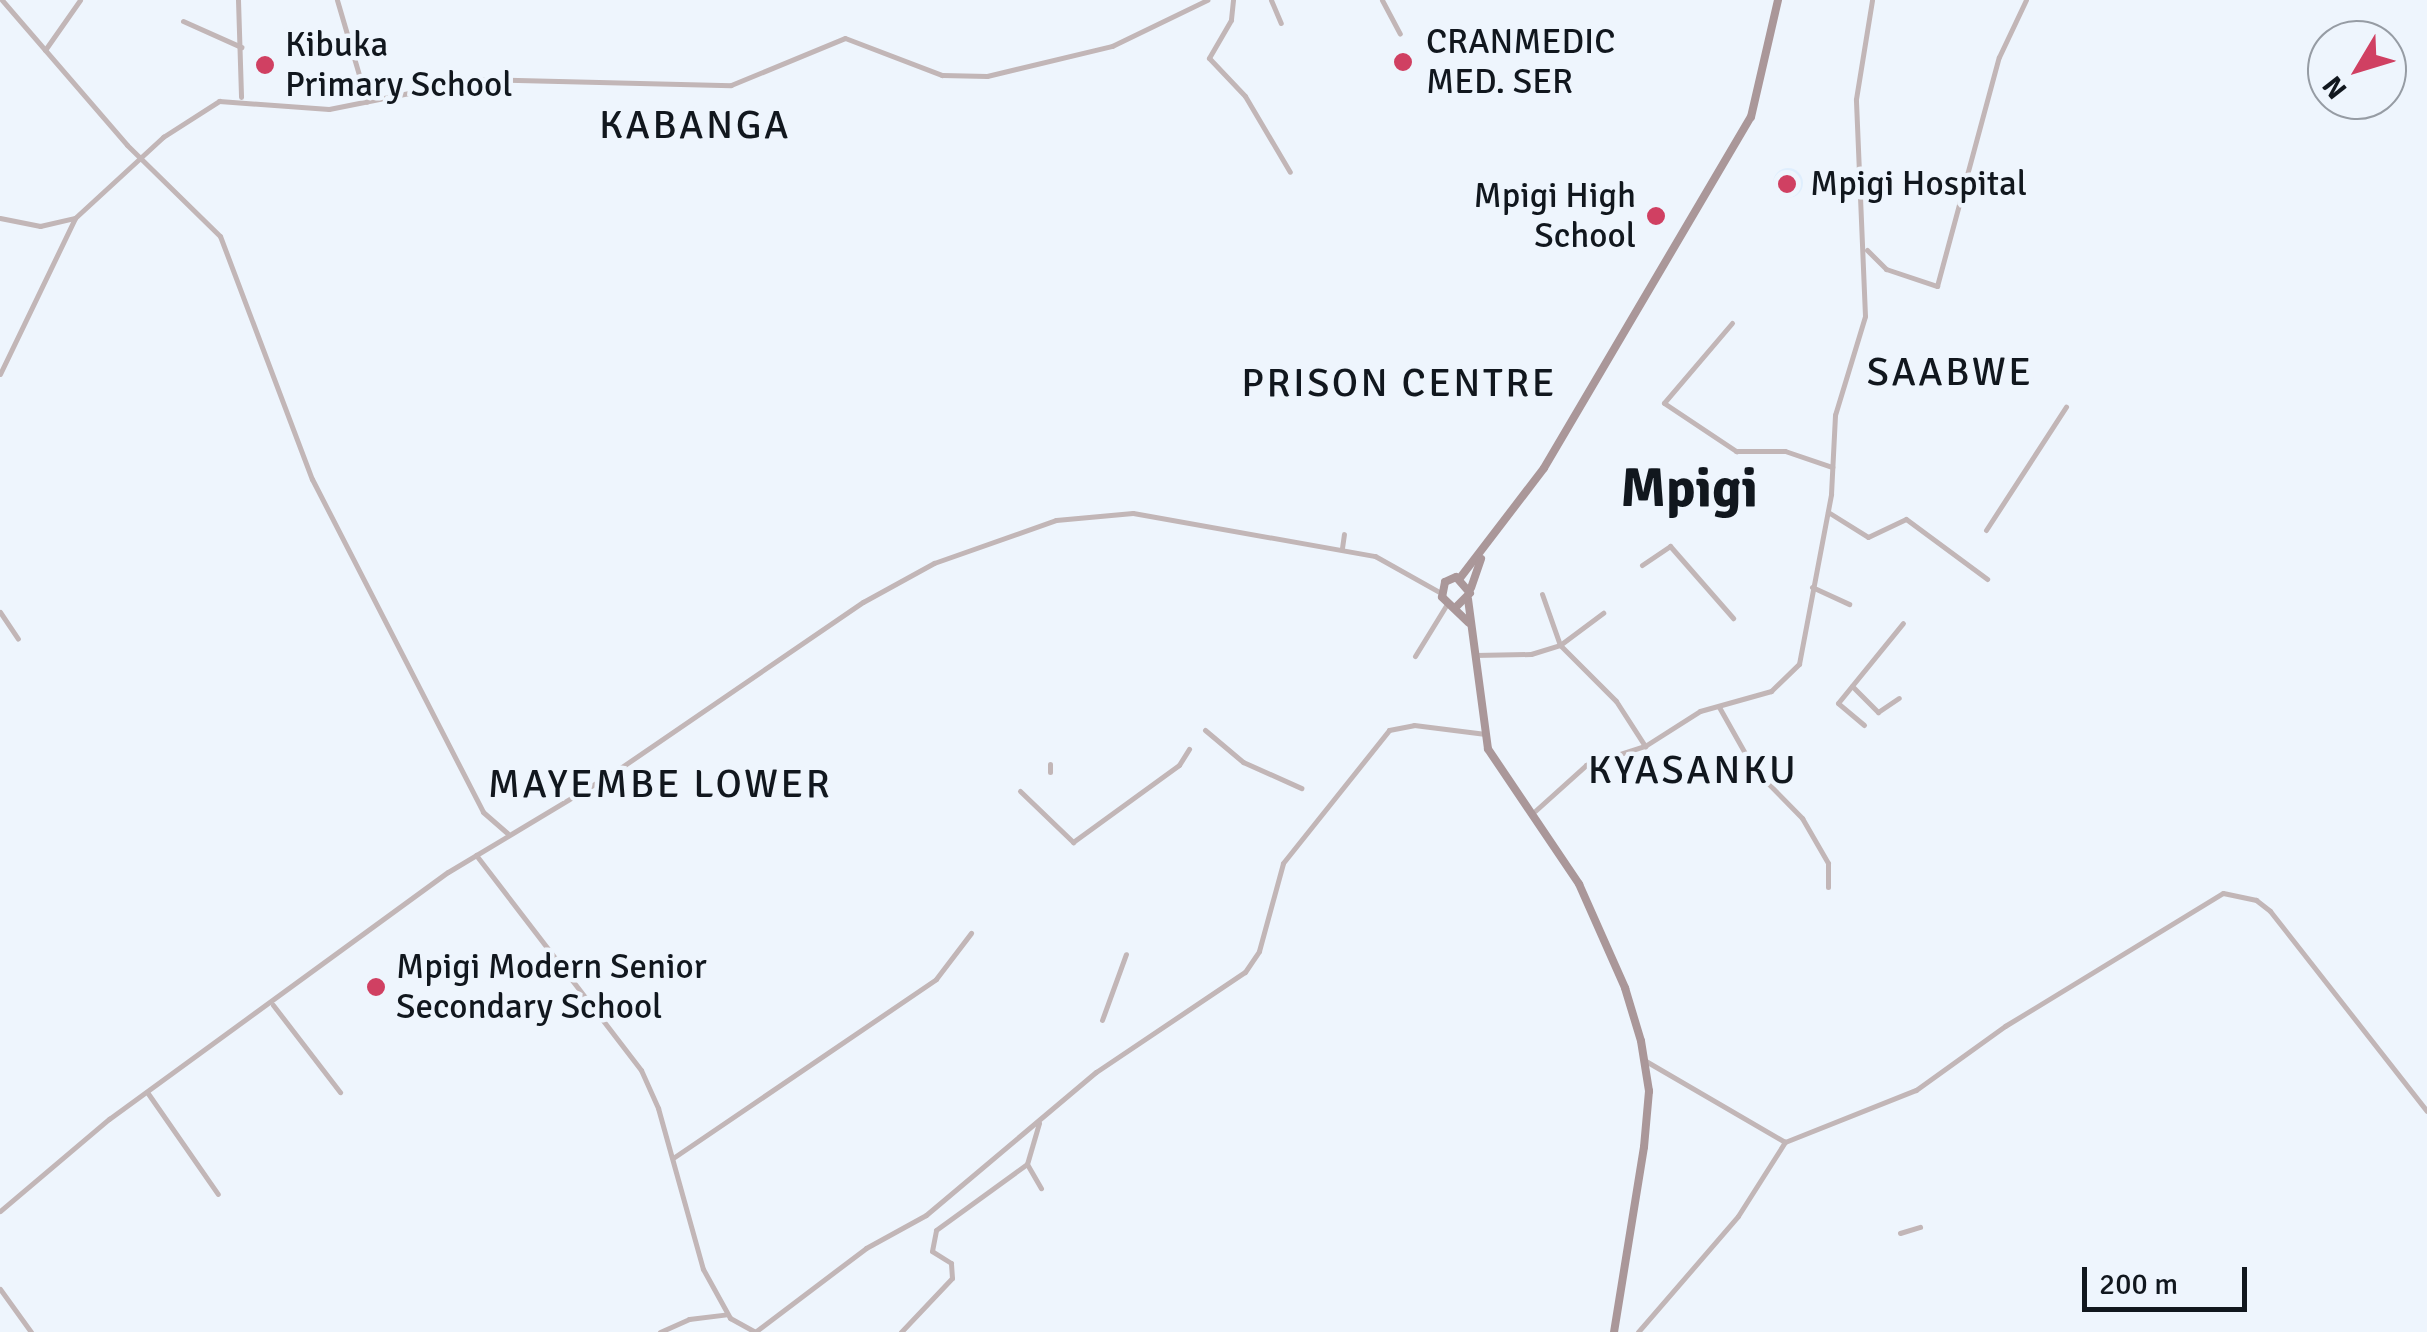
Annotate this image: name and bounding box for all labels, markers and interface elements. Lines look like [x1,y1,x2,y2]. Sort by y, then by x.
north arrow [2307,20,2407,120]
place label: CRANMEDIC MED. SER [1426,21,1615,103]
place label: Kibuka Primary School [285,24,512,106]
marker: CRANMEDIC MED. SER [1390,49,1416,75]
marker: Kibuka Primary School [254,54,276,76]
text: N [2316,69,2354,105]
district label: KABANGA [599,101,791,149]
place label: Mpigi Hospital [1810,163,2027,205]
marker: Mpigi Hospital [1774,171,1800,197]
place label: Mpigi High School [1474,175,1636,257]
marker: Mpigi High School [1645,205,1667,227]
district label: SAABWE [1867,348,2033,396]
district label: PRISON CENTRE [1241,359,1557,407]
district label: Mpigi [1620,456,1758,522]
district label: KYASANKU [1588,746,1798,794]
district label: MAYEMBE LOWER [488,760,832,808]
place label: Mpigi Modern Senior Secondary School [396,946,707,1028]
marker: Mpigi Modern Senior Secondary School [365,976,387,998]
scale bar [2087,1247,2252,1309]
text: 200 m [2099,1266,2178,1303]

